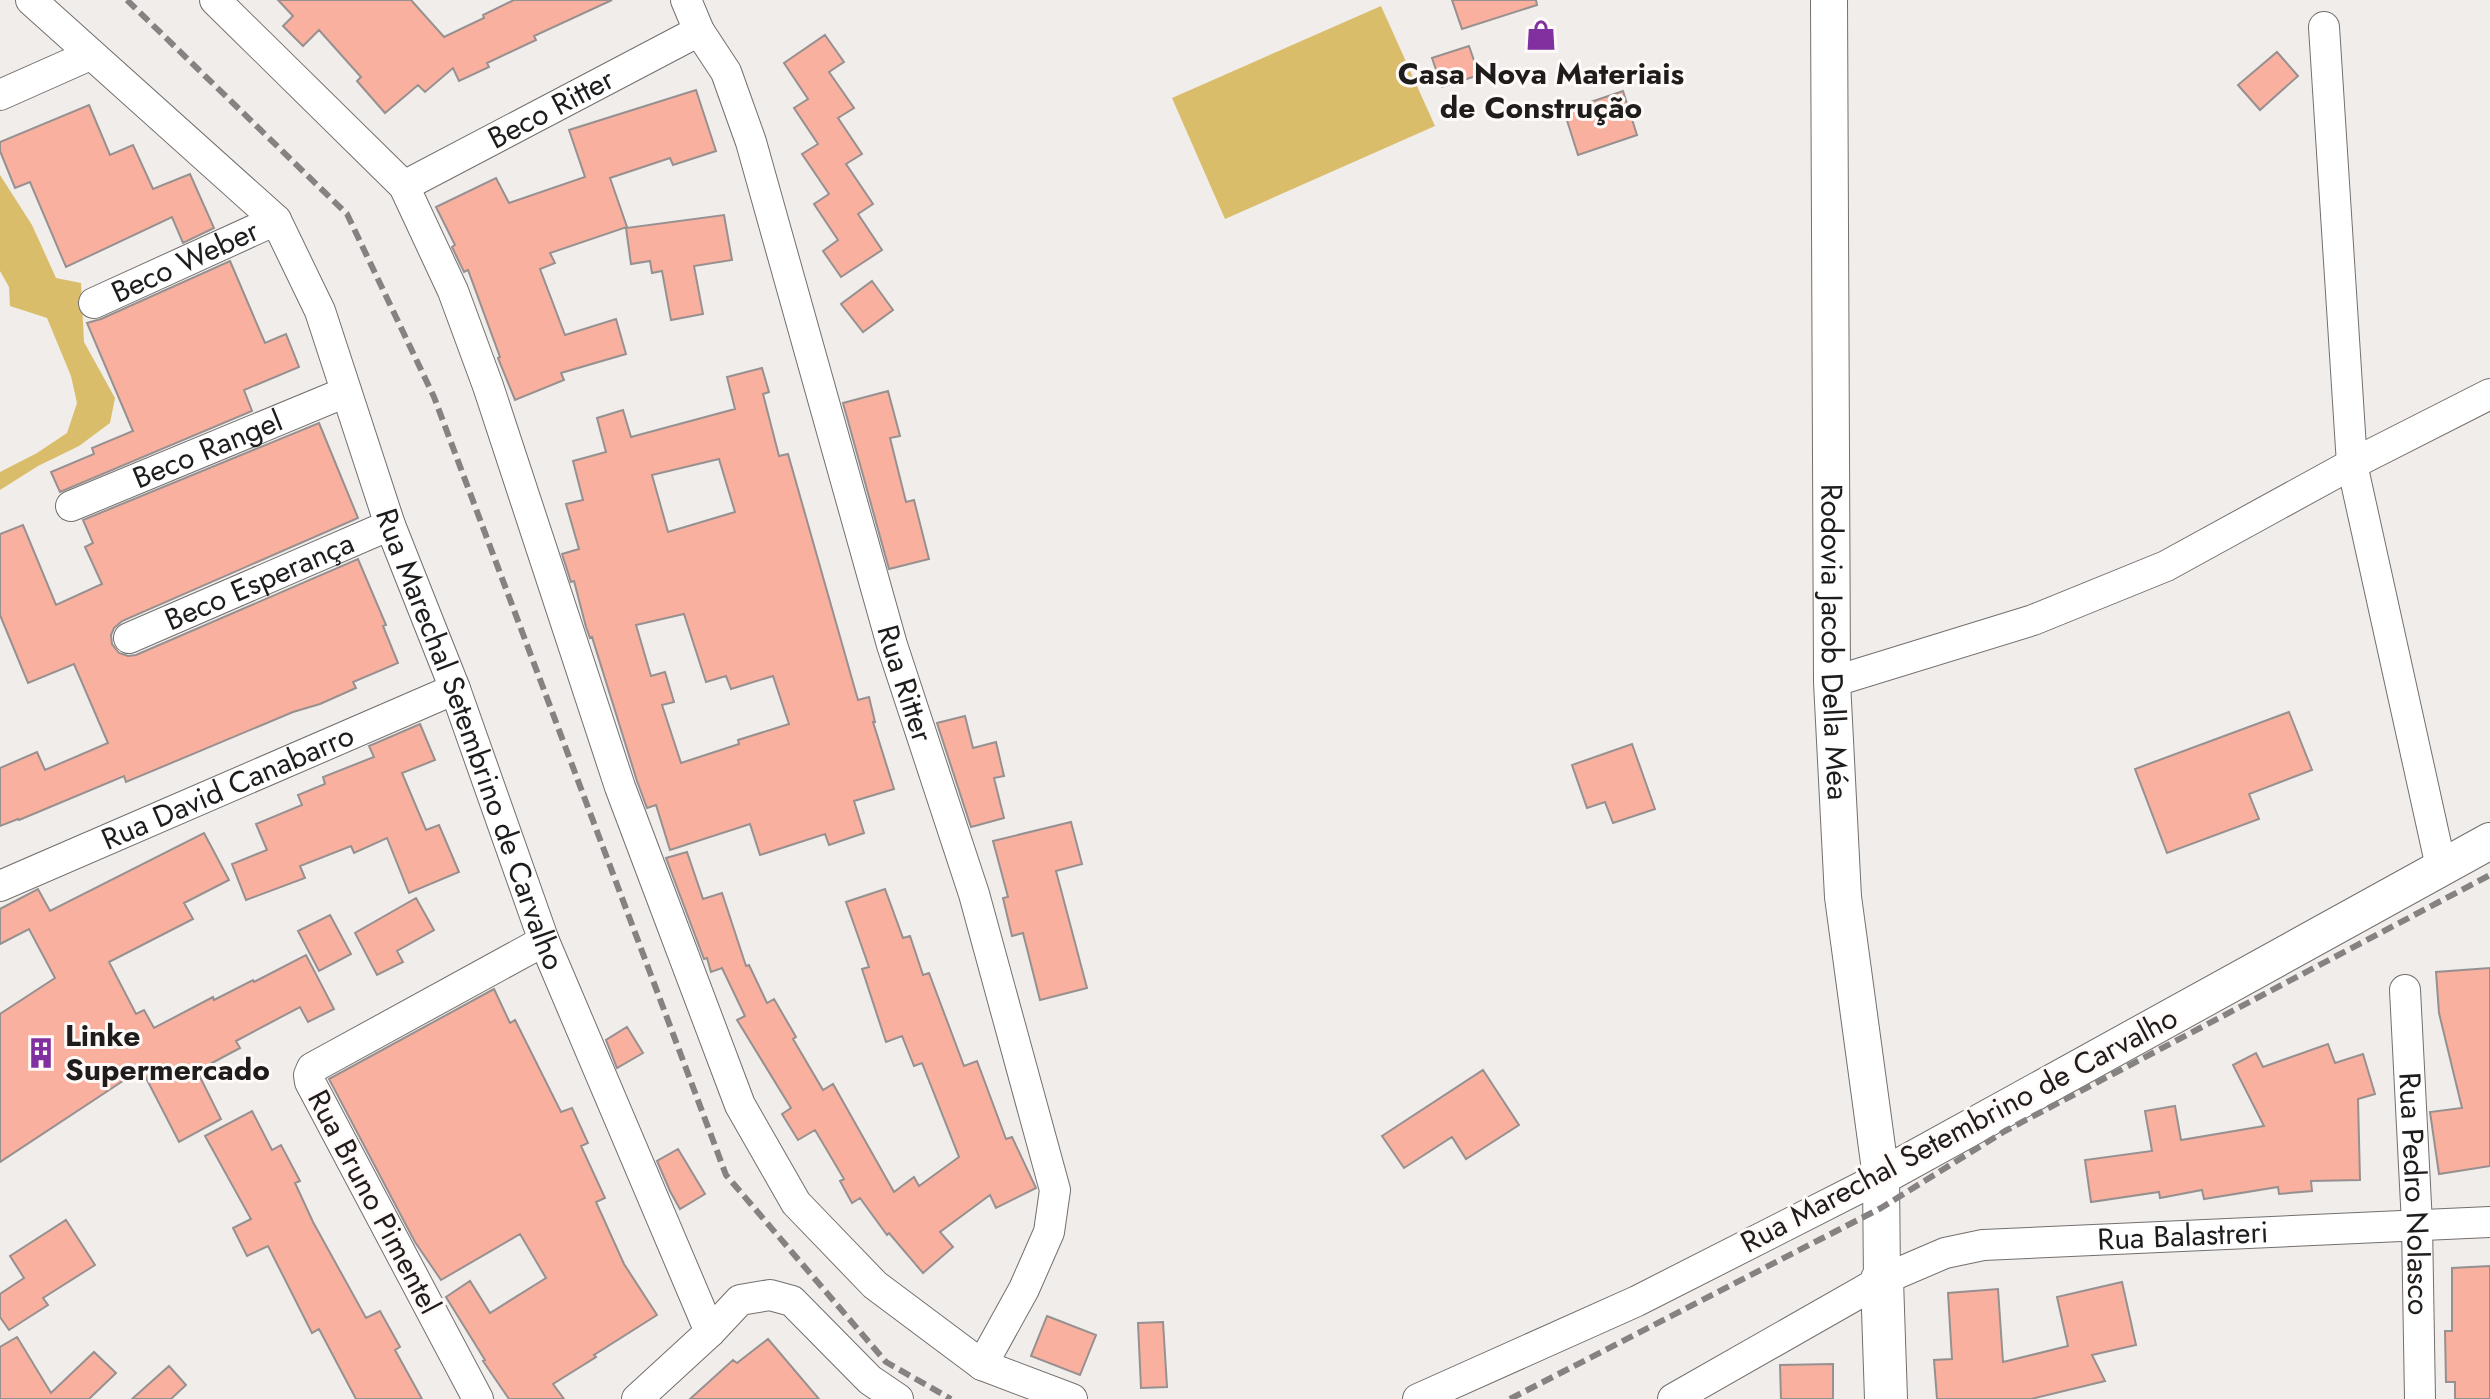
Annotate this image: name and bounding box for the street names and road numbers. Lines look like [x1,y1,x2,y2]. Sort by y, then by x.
street label: Beco Ritter [480,57,622,159]
street label: Beco Weber [104,209,266,313]
street label: Beco Rangel [126,399,289,499]
street label: Rodovia Jacob Della Méa [1810,484,1860,801]
street label: Rua Marechal Setembrino de Carvalho [365,503,576,976]
street label: Beco Esperança [158,521,361,641]
street label: Rua Ritter [866,620,945,748]
street label: Rua David Canabarro [94,713,360,861]
street label: Rua Marechal Setembrino de Carvalho [1733,996,2185,1263]
street label: Rua Pedro Nolasco [2388,1071,2441,1316]
street label: Rua Bruno Pimentel [297,1082,452,1321]
street label: Rua Balastreri [2096,1210,2269,1261]

